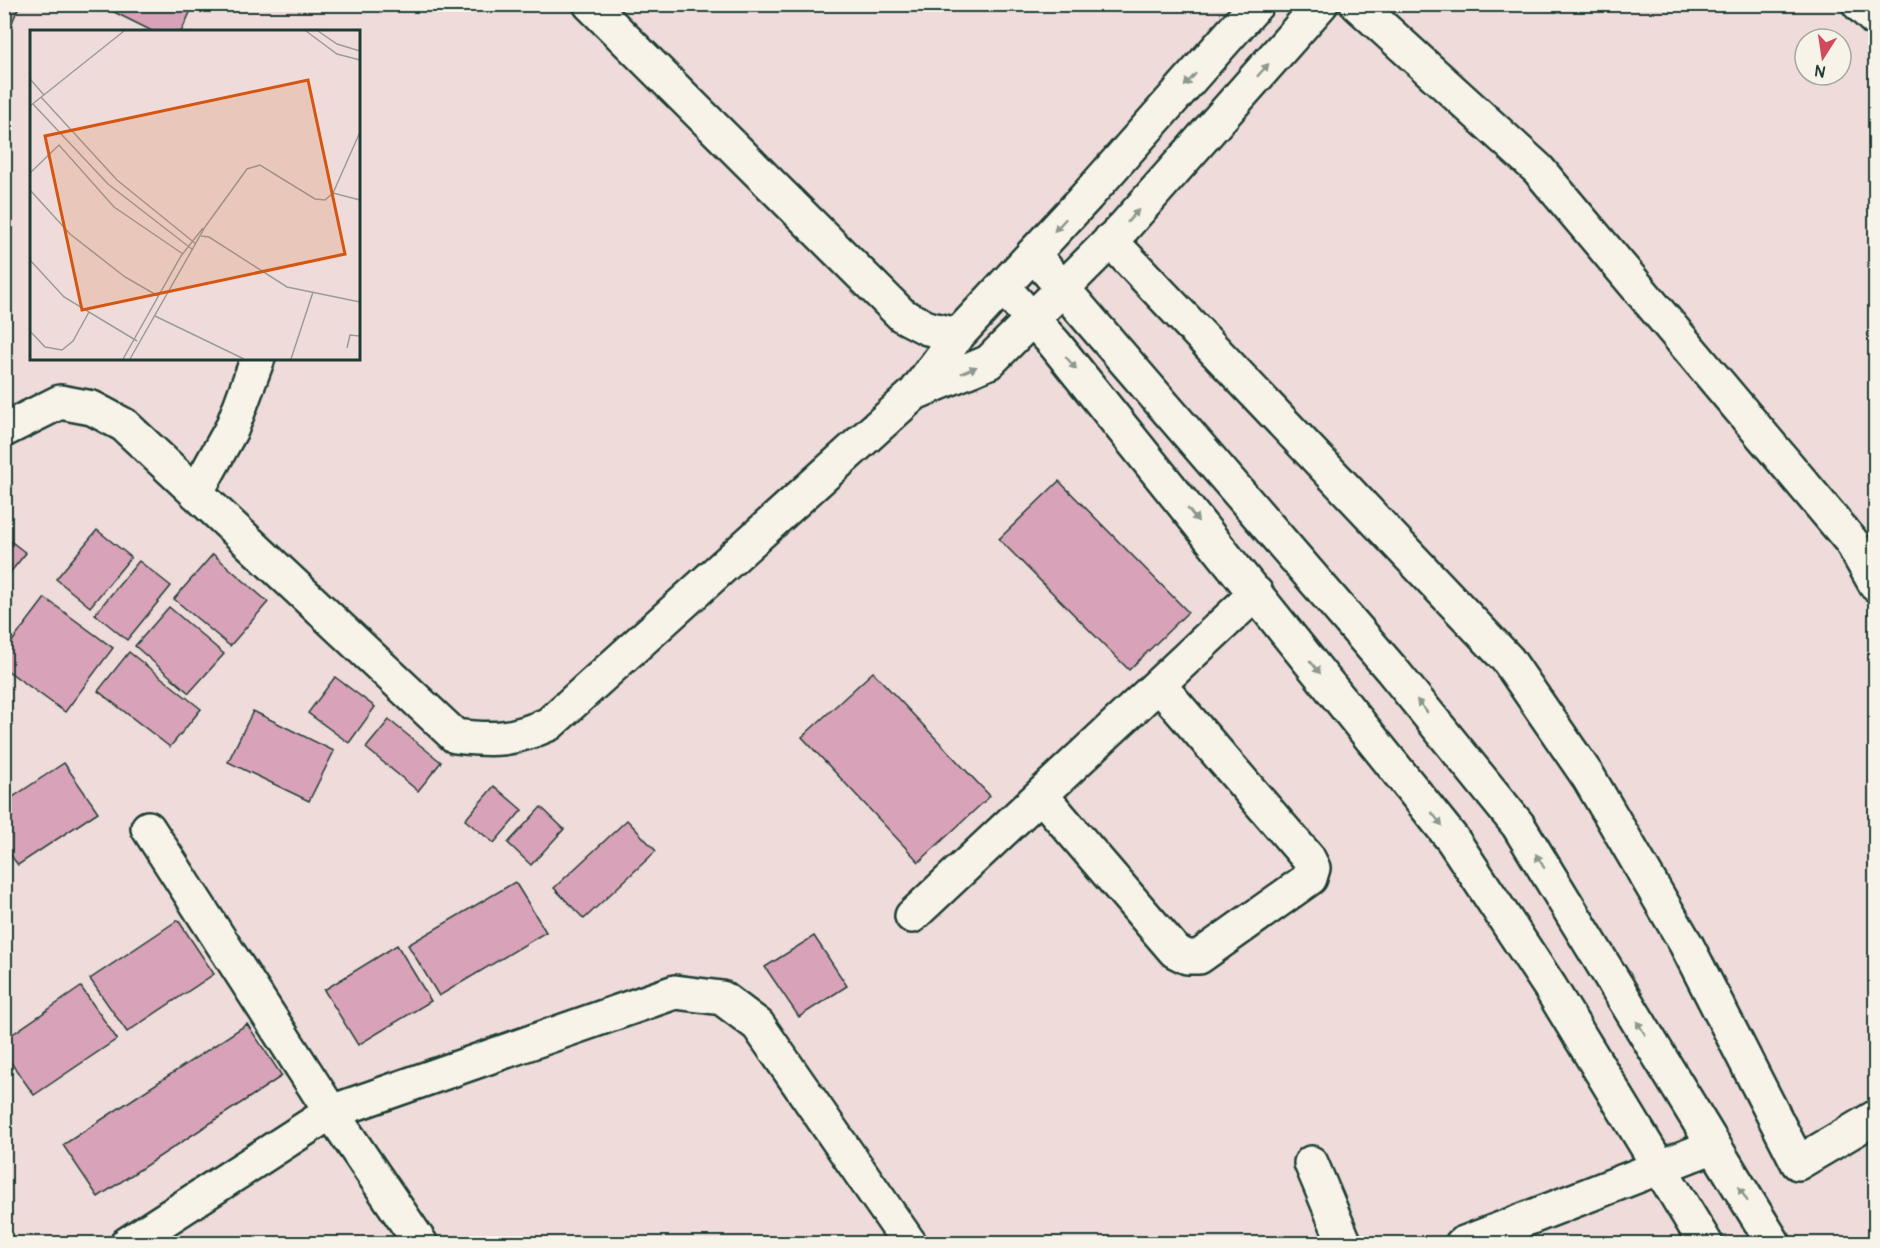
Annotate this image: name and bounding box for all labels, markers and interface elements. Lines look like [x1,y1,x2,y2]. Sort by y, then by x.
north arrow [1793,27,1853,87]
inset map [30,30,360,360]
text: N [1813,60,1827,82]
one-way arrow [1256,63,1269,78]
one-way arrow [1184,72,1197,87]
one-way arrow [1126,209,1139,224]
one-way arrow [1054,217,1067,232]
one-way arrow [1064,355,1077,371]
one-way arrow [960,365,978,374]
one-way arrow [1186,507,1199,523]
one-way arrow [1308,659,1321,674]
one-way arrow [1415,698,1428,714]
one-way arrow [1430,812,1442,827]
one-way arrow [1535,853,1546,869]
one-way arrow [1636,1019,1647,1036]
one-way arrow [1738,1186,1749,1202]

